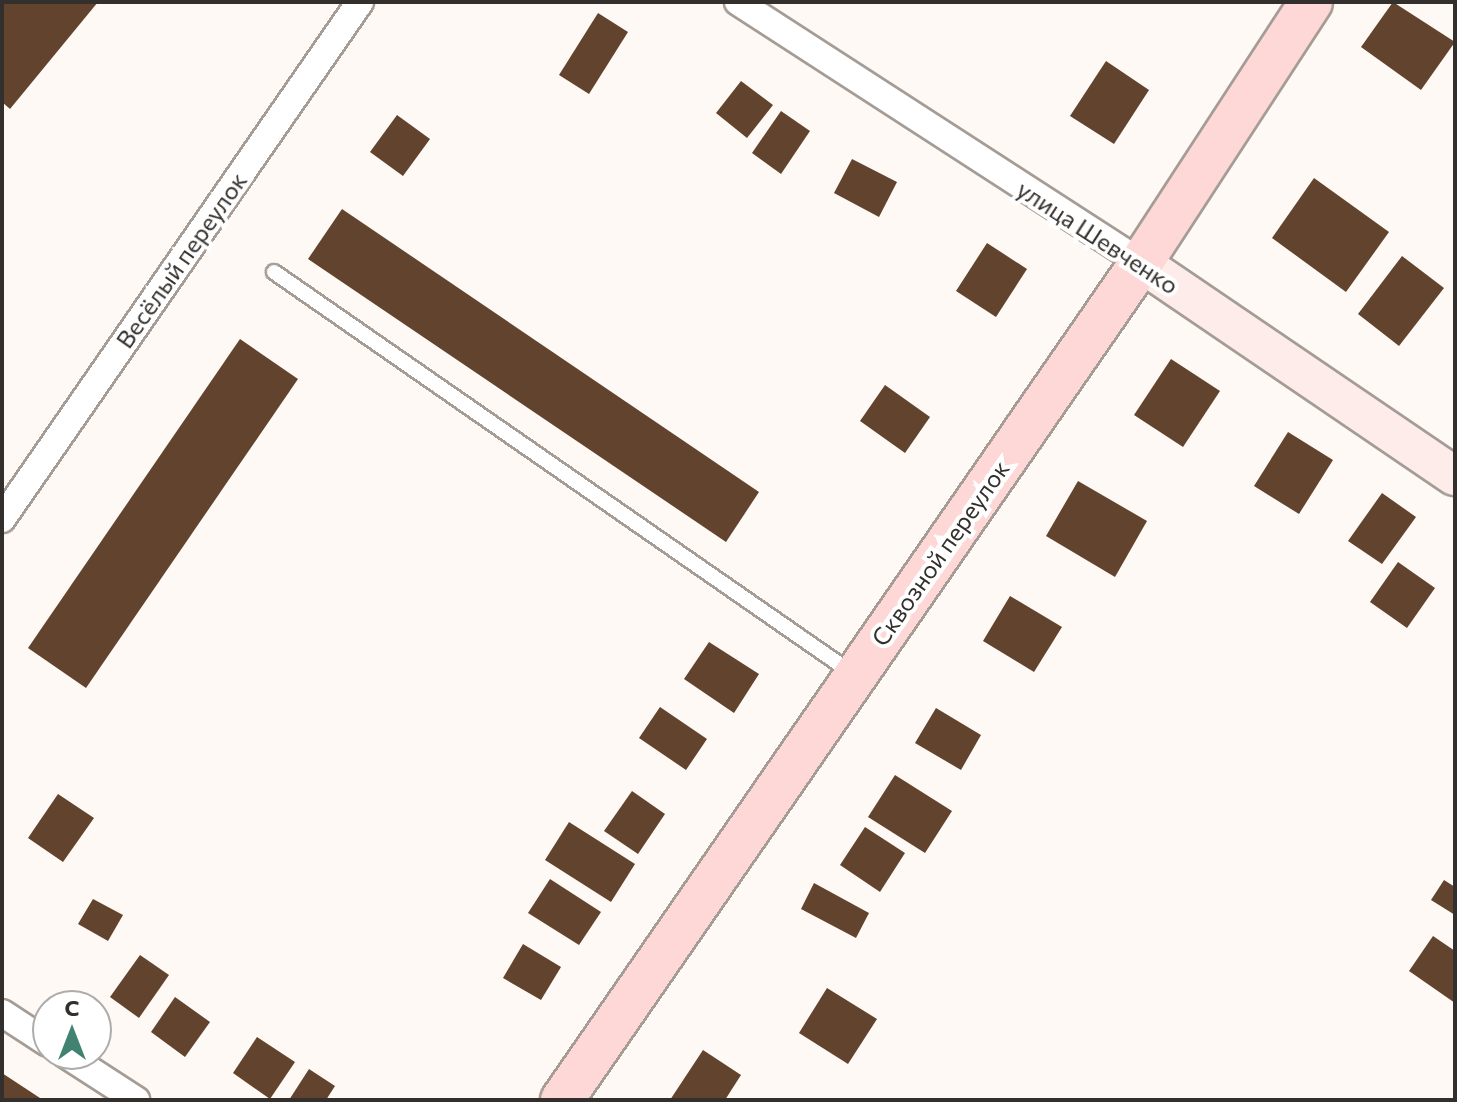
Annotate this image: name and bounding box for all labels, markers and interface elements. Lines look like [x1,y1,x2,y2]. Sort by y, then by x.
street label: Весёлый переулок [110,167,252,353]
street label: улица Шевченко [1012,174,1184,300]
street label: Сквозной переулок [865,455,1015,651]
north arrow [32,990,112,1070]
text: С [64,994,80,1021]

